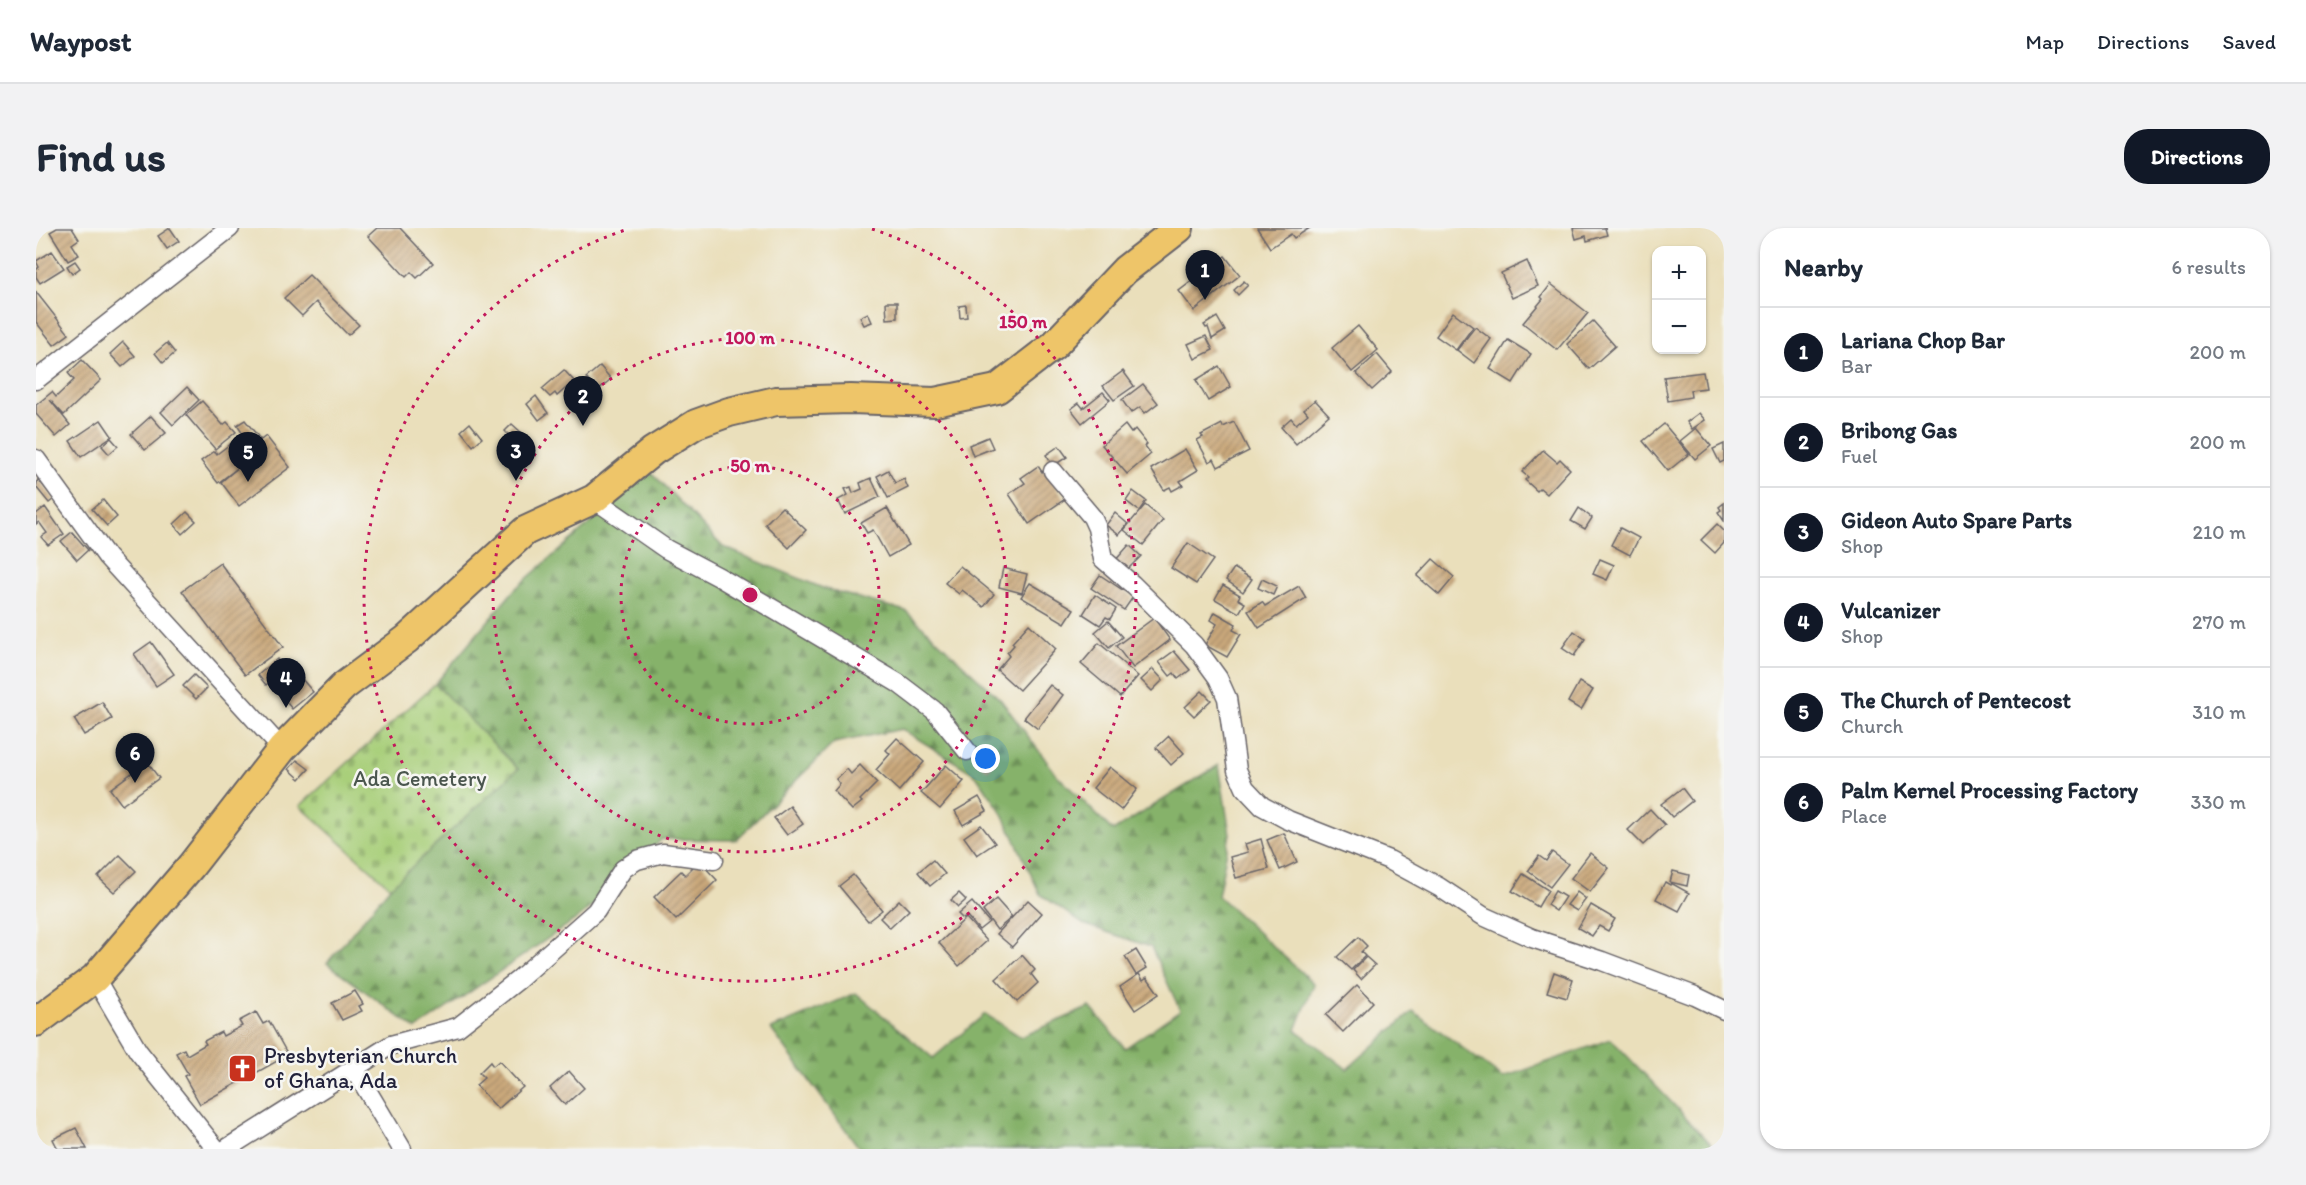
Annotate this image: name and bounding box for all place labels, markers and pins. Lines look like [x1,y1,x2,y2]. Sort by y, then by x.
pin: 1 [1186,250,1224,300]
pin: 2 [564,376,602,426]
pin: 5 [228,432,268,482]
pin: 3 [496,432,536,481]
centre of rings [740,585,760,605]
pin: 4 [266,658,306,708]
pin: 6 [116,734,154,783]
place label: Presbyterian Church of Ghana, Ada [264,1042,457,1094]
church icon: Presbyterian Church of Ghana, Ada [227,1052,259,1084]

